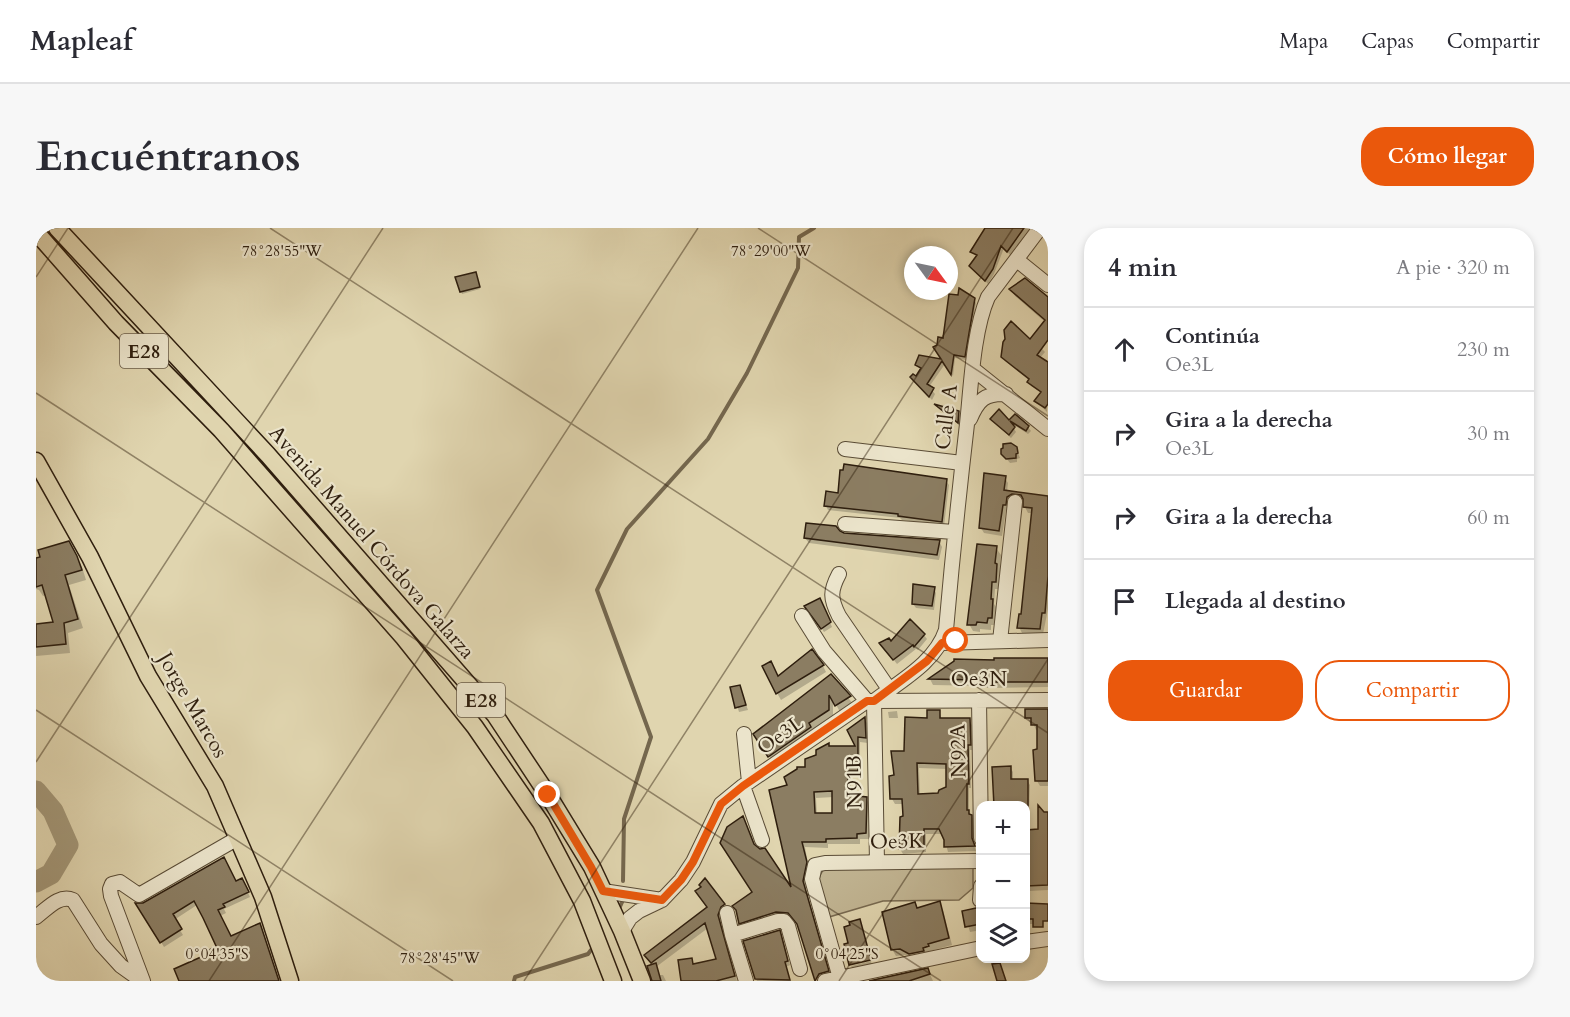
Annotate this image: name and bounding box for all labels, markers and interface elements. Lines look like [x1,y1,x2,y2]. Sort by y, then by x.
text: Mapleaf [30,22,133,60]
text: Mapa [1279,27,1328,56]
text: Capas [1361,27,1414,56]
text: Compartir [1447,27,1540,56]
button: Cómo llegar [1361,127,1534,186]
text: Encuéntranos [36,128,301,185]
text: 78°28'55"W [242,241,322,261]
text: 78°29'00"W [731,241,811,261]
north arrow [904,246,958,300]
text: 4 min [1108,250,1177,285]
text: A pie · 320 m [1396,254,1510,281]
text: Continúa [1165,321,1260,351]
icon: ahead [1108,333,1141,366]
road number: E28 [120,334,168,368]
text: 230 m [1457,336,1510,363]
text: Oe3L [1165,351,1214,378]
street label: Calle A [928,383,965,452]
text: Gira a la derecha [1165,405,1333,435]
icon: right [1108,417,1141,450]
street label: Avenida Manuel Córdova Galarza [262,419,481,665]
text: 30 m [1467,420,1510,447]
text: Oe3L [1165,435,1214,462]
icon: right [1108,501,1141,534]
text: Gira a la derecha [1165,502,1333,532]
text: 60 m [1467,504,1510,531]
icon: arrive [1108,585,1141,618]
text: Llegada al destino [1165,586,1346,616]
route start [942,627,968,653]
street label: Jorge Marcos [149,645,235,763]
button: Guardar [1108,660,1303,721]
button: Compartir [1315,660,1510,721]
street label: Oe3N [951,665,1007,694]
road number: E28 [457,683,505,717]
street label: Oe3L [751,709,810,762]
street label: N92A [944,724,973,778]
street label: N91B [840,755,869,809]
route end [534,781,560,807]
map controls [976,801,1030,963]
button: + [976,801,1030,855]
street label: Oe3K [870,827,925,856]
button: − [976,855,1030,909]
button: layers [976,909,1030,963]
text: 0°04'35"S [185,944,249,964]
text: 0°04'25"S [815,944,879,964]
text: 78°28'45"W [400,948,480,968]

